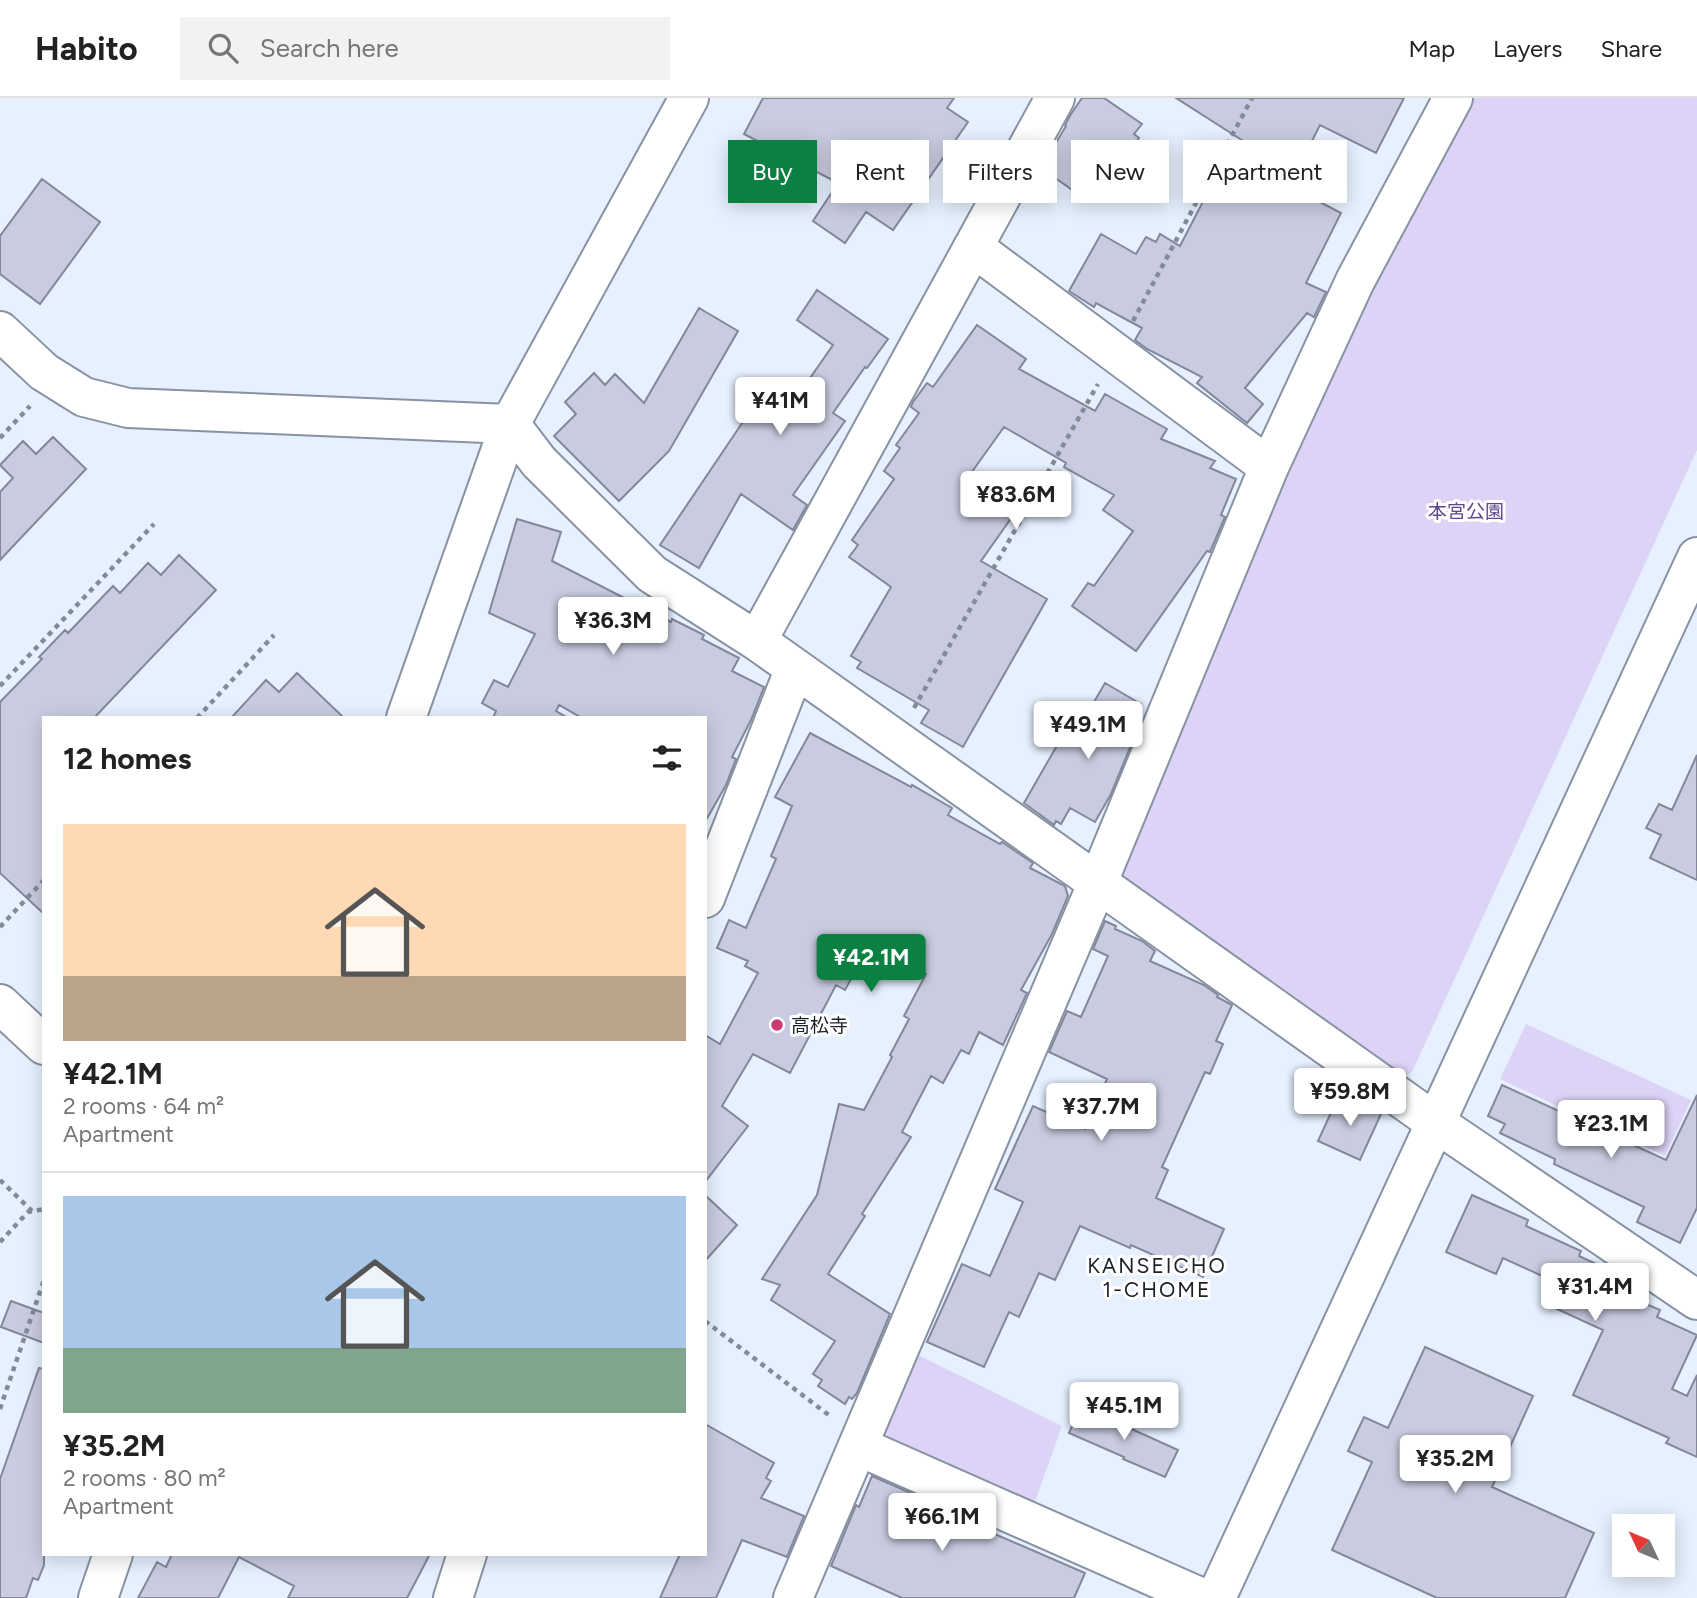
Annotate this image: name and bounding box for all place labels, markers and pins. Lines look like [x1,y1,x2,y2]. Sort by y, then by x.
pin: ¥41M [739,378,821,437]
pin: ¥83.6M [959,472,1073,531]
pin: ¥36.3M [556,598,670,657]
pin: ¥49.1M [1031,702,1145,761]
pin: ¥42.1M [814,934,928,994]
place label: 高松寺 [791,1014,848,1037]
marker: 高松寺 [769,1017,785,1033]
pin: ¥59.8M [1293,1068,1407,1128]
pin: ¥37.7M [1044,1084,1158,1143]
pin: ¥23.1M [1554,1100,1668,1160]
pin: ¥31.4M [1538,1264,1652,1323]
pin: ¥45.1M [1067,1382,1181,1442]
pin: ¥35.2M [1398,1436,1512,1495]
pin: ¥66.1M [885,1494,999,1553]

